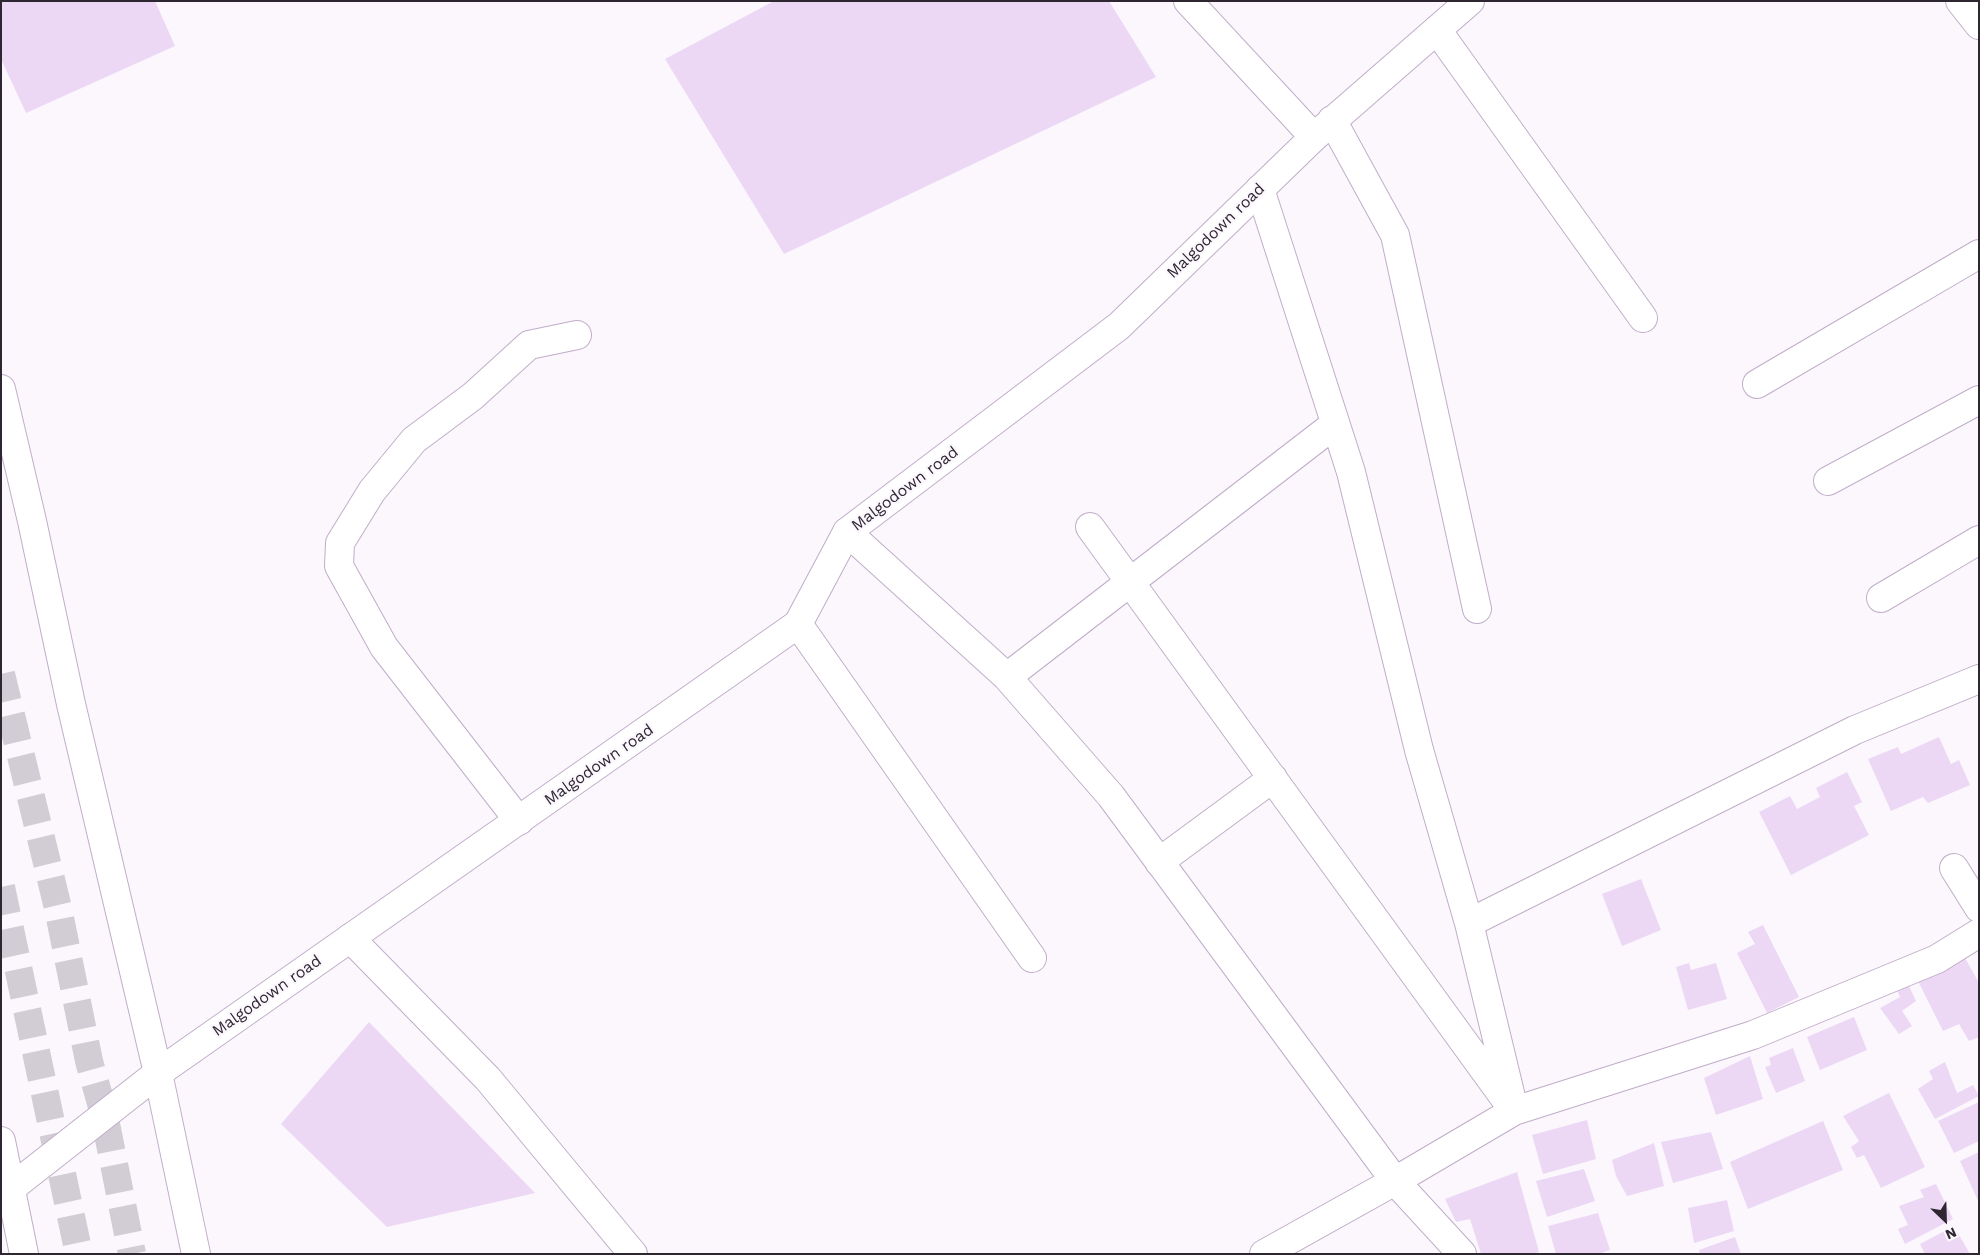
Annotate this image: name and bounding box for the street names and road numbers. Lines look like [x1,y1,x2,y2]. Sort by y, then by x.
street label: Malgodown road [1163,179,1269,283]
street label: Malgodown road [848,443,962,535]
street label: Malgodown road [541,720,657,810]
street label: Malgodown road [209,951,325,1041]

